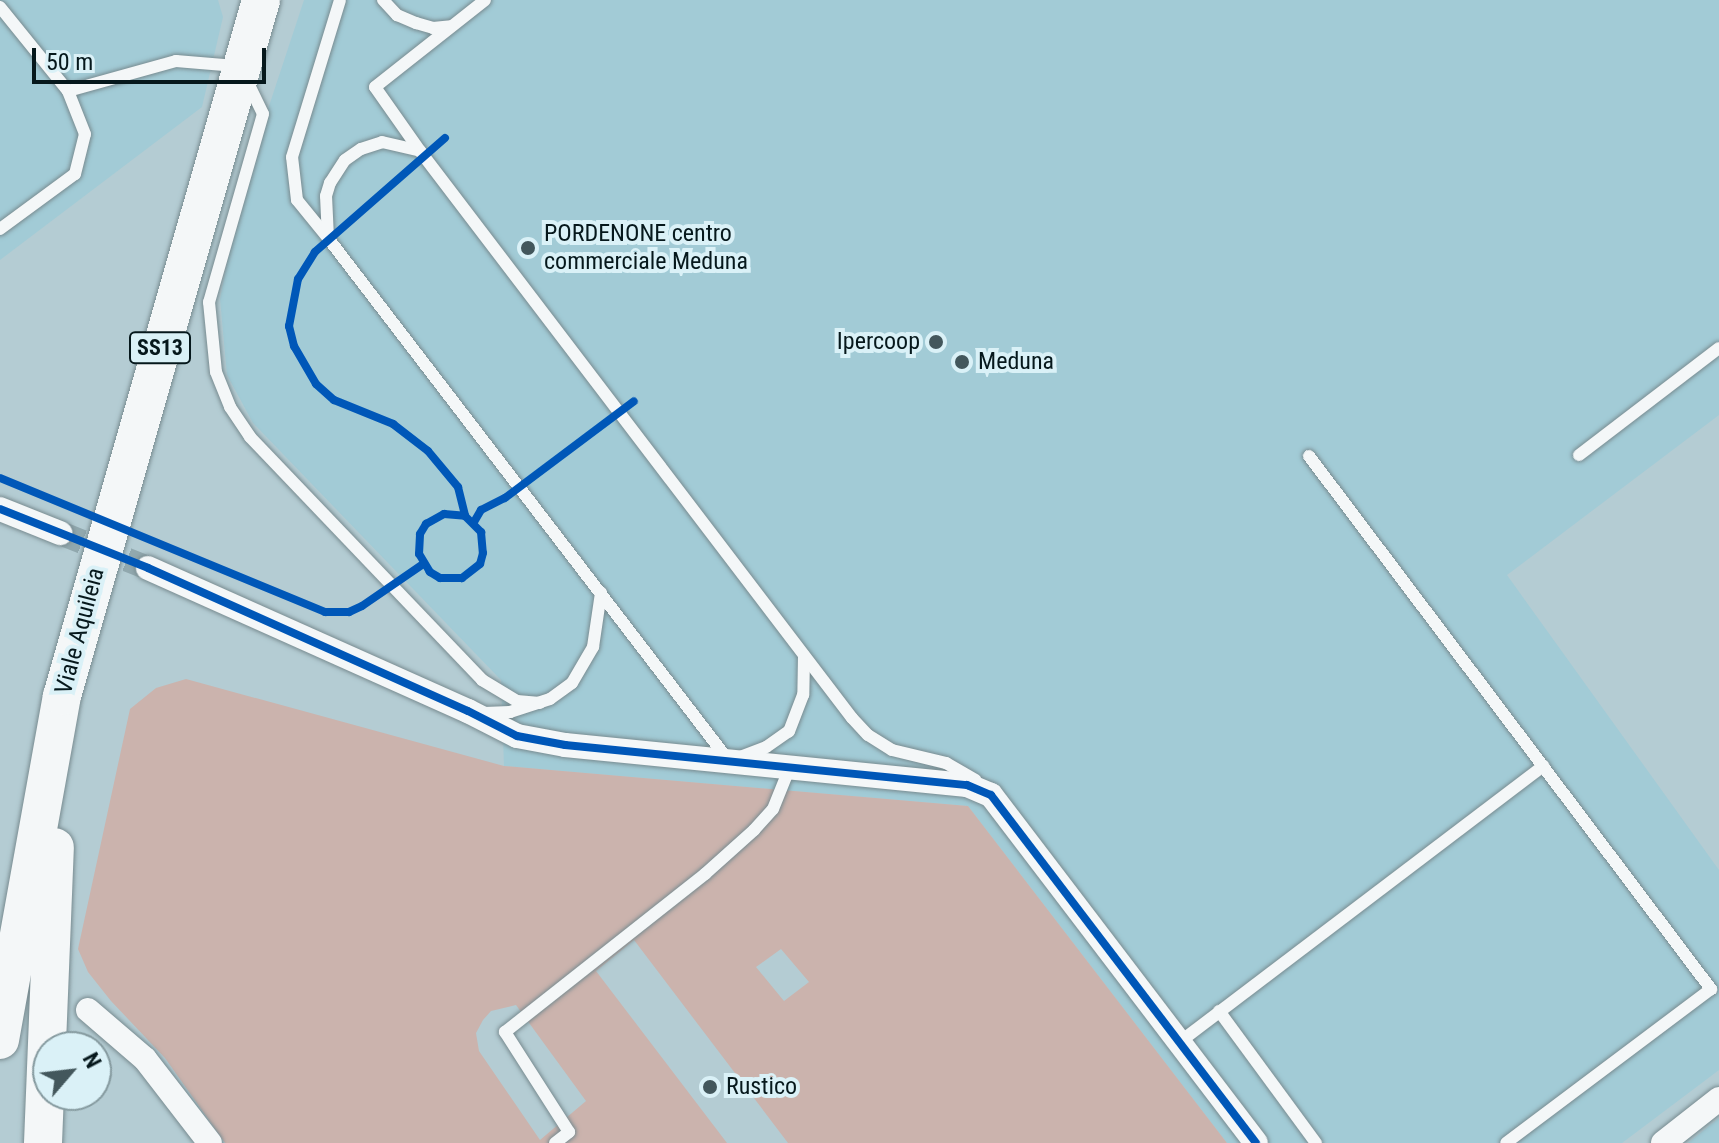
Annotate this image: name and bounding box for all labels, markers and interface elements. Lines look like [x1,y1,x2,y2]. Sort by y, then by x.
scale bar [36,32,270,82]
text: 50 m [46,48,93,76]
place label: PORDENONE centro commerciale Meduna [544,220,748,276]
marker: PORDENONE centro commerciale Meduna [519,239,537,257]
place label: Ipercoop [837,328,920,356]
road number: SS13 [128,330,192,366]
marker: Ipercoop [927,333,945,351]
place label: Meduna [978,348,1054,376]
marker: Meduna [953,353,971,371]
street label: Viale Aquileia [49,565,111,697]
north arrow [32,1031,112,1111]
text: N [78,1049,106,1072]
place label: Rustico [726,1073,797,1101]
marker: Rustico [701,1078,719,1096]

